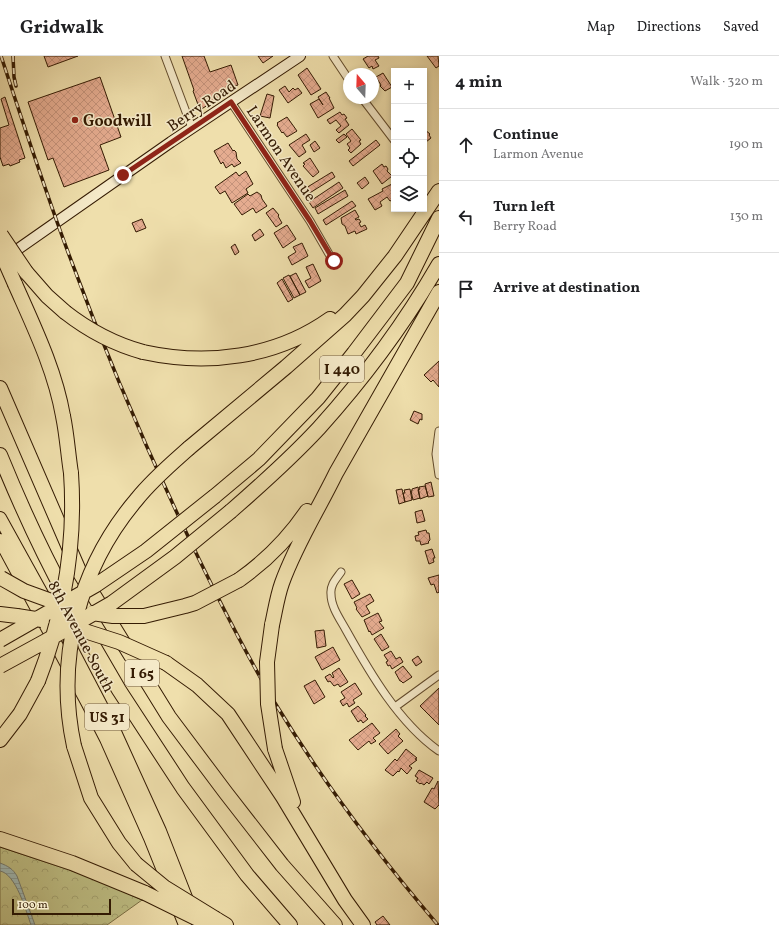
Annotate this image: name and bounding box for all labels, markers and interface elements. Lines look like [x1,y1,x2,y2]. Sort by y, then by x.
text: Gridwalk [20,15,104,41]
text: Map [587,18,615,37]
text: Directions [637,18,701,37]
text: Saved [723,18,759,37]
north arrow [343,68,379,104]
map controls [391,68,427,212]
button: + [391,68,427,104]
text: 4 min [455,71,502,94]
text: Walk · 320 m [690,73,763,91]
street label: Berry Road [163,76,241,138]
street label: Larmon Avenue [240,102,321,206]
button: − [391,104,427,140]
place label: Goodwill [83,111,152,133]
marker: Goodwill [70,115,80,125]
text: Continue [493,125,558,146]
icon: ahead [455,134,477,156]
text: 190 m [729,136,763,154]
button: locate [391,140,427,176]
text: Larmon Avenue [493,146,584,164]
route end [114,166,132,184]
button: layers [391,176,427,212]
text: Turn left [493,197,555,218]
icon: left [455,206,477,228]
text: 130 m [730,208,763,226]
text: Berry Road [493,218,557,236]
route start [325,252,343,270]
icon: arrive [455,278,477,300]
text: Arrive at destination [493,278,640,299]
road number: I 440 [320,356,364,382]
street label: 8th Avenue South [42,577,119,697]
road number: I 65 [125,660,159,686]
road number: US 31 [85,704,129,730]
scale bar [12,897,111,916]
text: 100 m [18,898,48,913]

